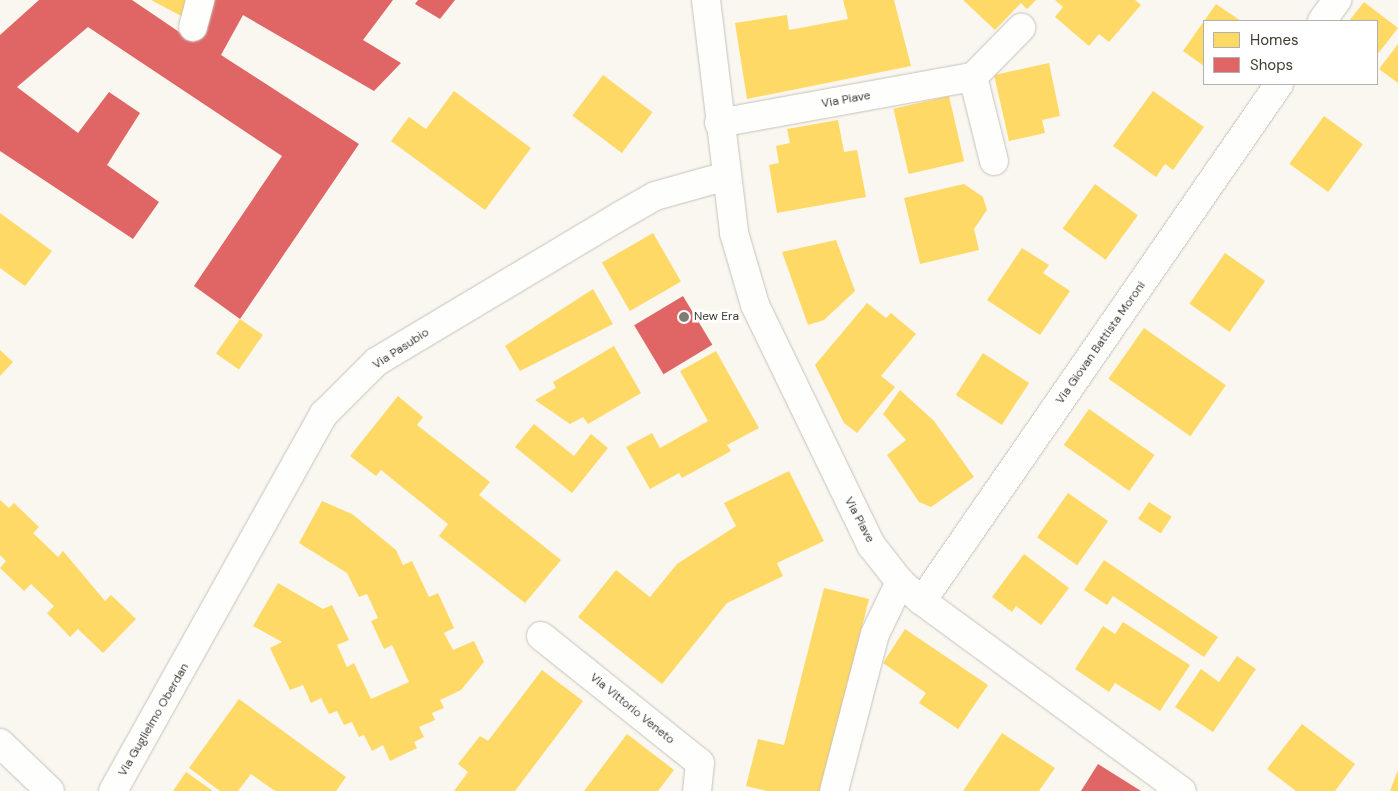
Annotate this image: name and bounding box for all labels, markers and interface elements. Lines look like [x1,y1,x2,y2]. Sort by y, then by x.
legend [1203,20,1378,85]
text: Homes [1250,30,1299,50]
text: Shops [1250,55,1293,75]
street label: Via Piave [820,89,872,111]
street label: Via Giovan Battista Moroni [1053,279,1149,407]
place label: New Era [694,310,739,324]
marker: New Era [678,311,690,323]
street label: Via Pasubio [370,325,432,373]
street label: Via Piave [841,495,877,545]
street label: Via Guglielmo Oberdan [116,661,192,779]
street label: Via Vittorio Veneto [587,670,677,748]

